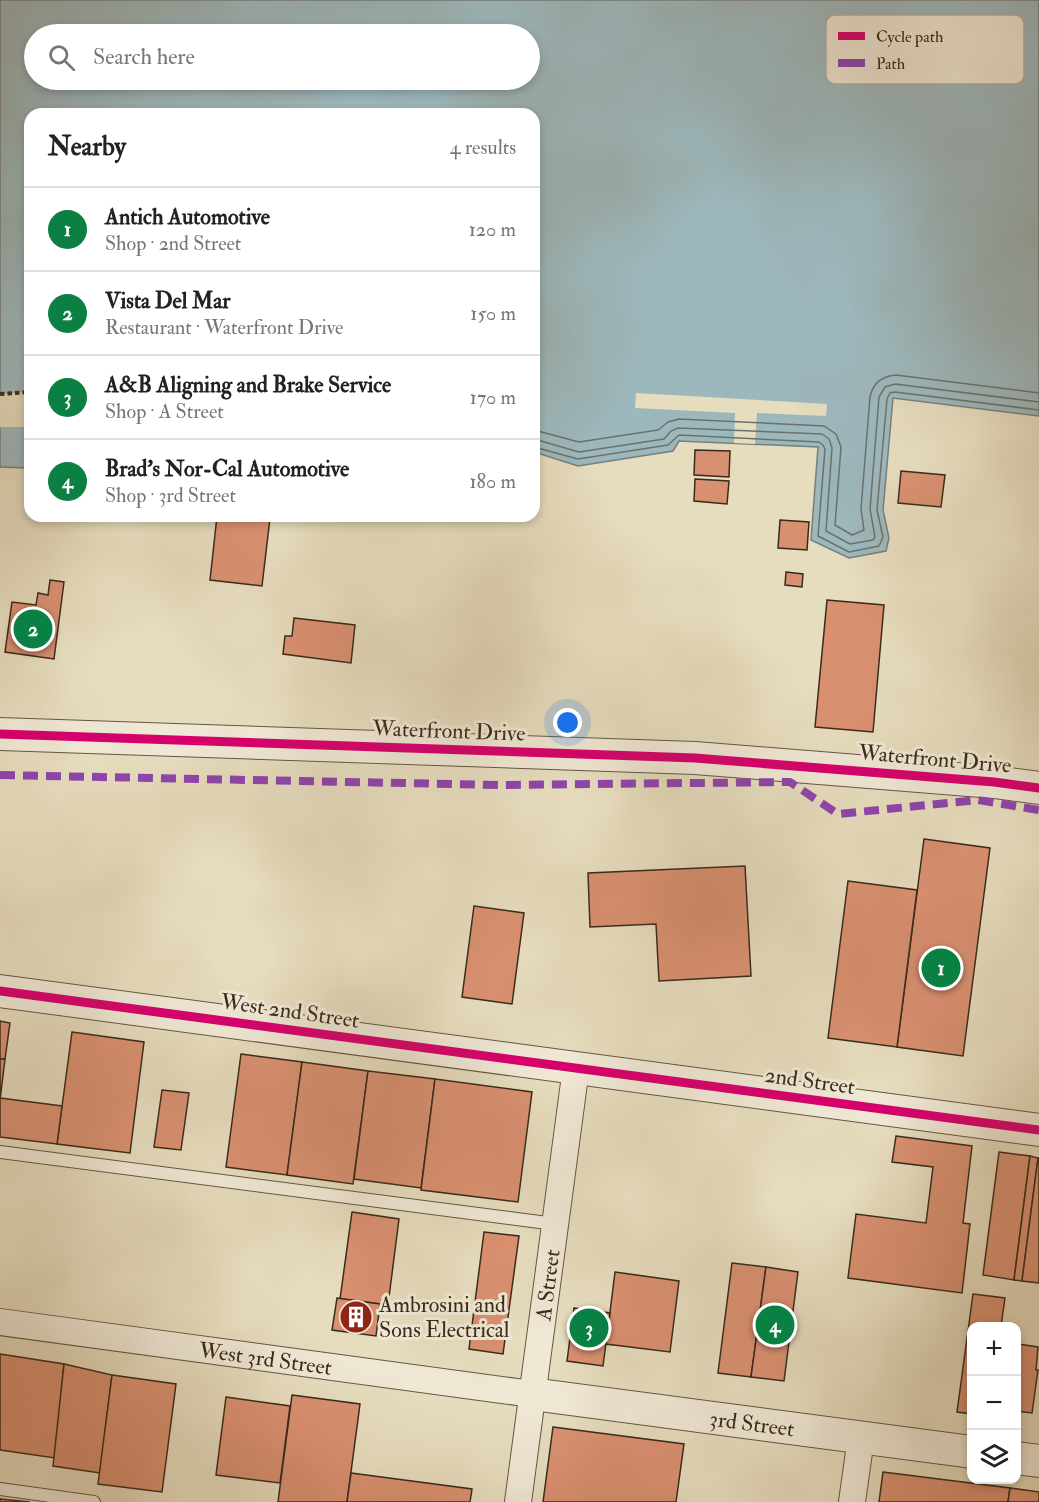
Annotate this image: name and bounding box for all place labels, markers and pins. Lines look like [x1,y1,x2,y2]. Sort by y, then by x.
pin: 2 [14,606,52,652]
pin: 1 [922,946,960,990]
place label: Ambrosini and Sons Electrical [378,1291,510,1344]
building icon: Ambrosini and Sons Electrical [338,1299,374,1335]
pin: 4 [756,1302,794,1348]
pin: 3 [570,1306,608,1350]

